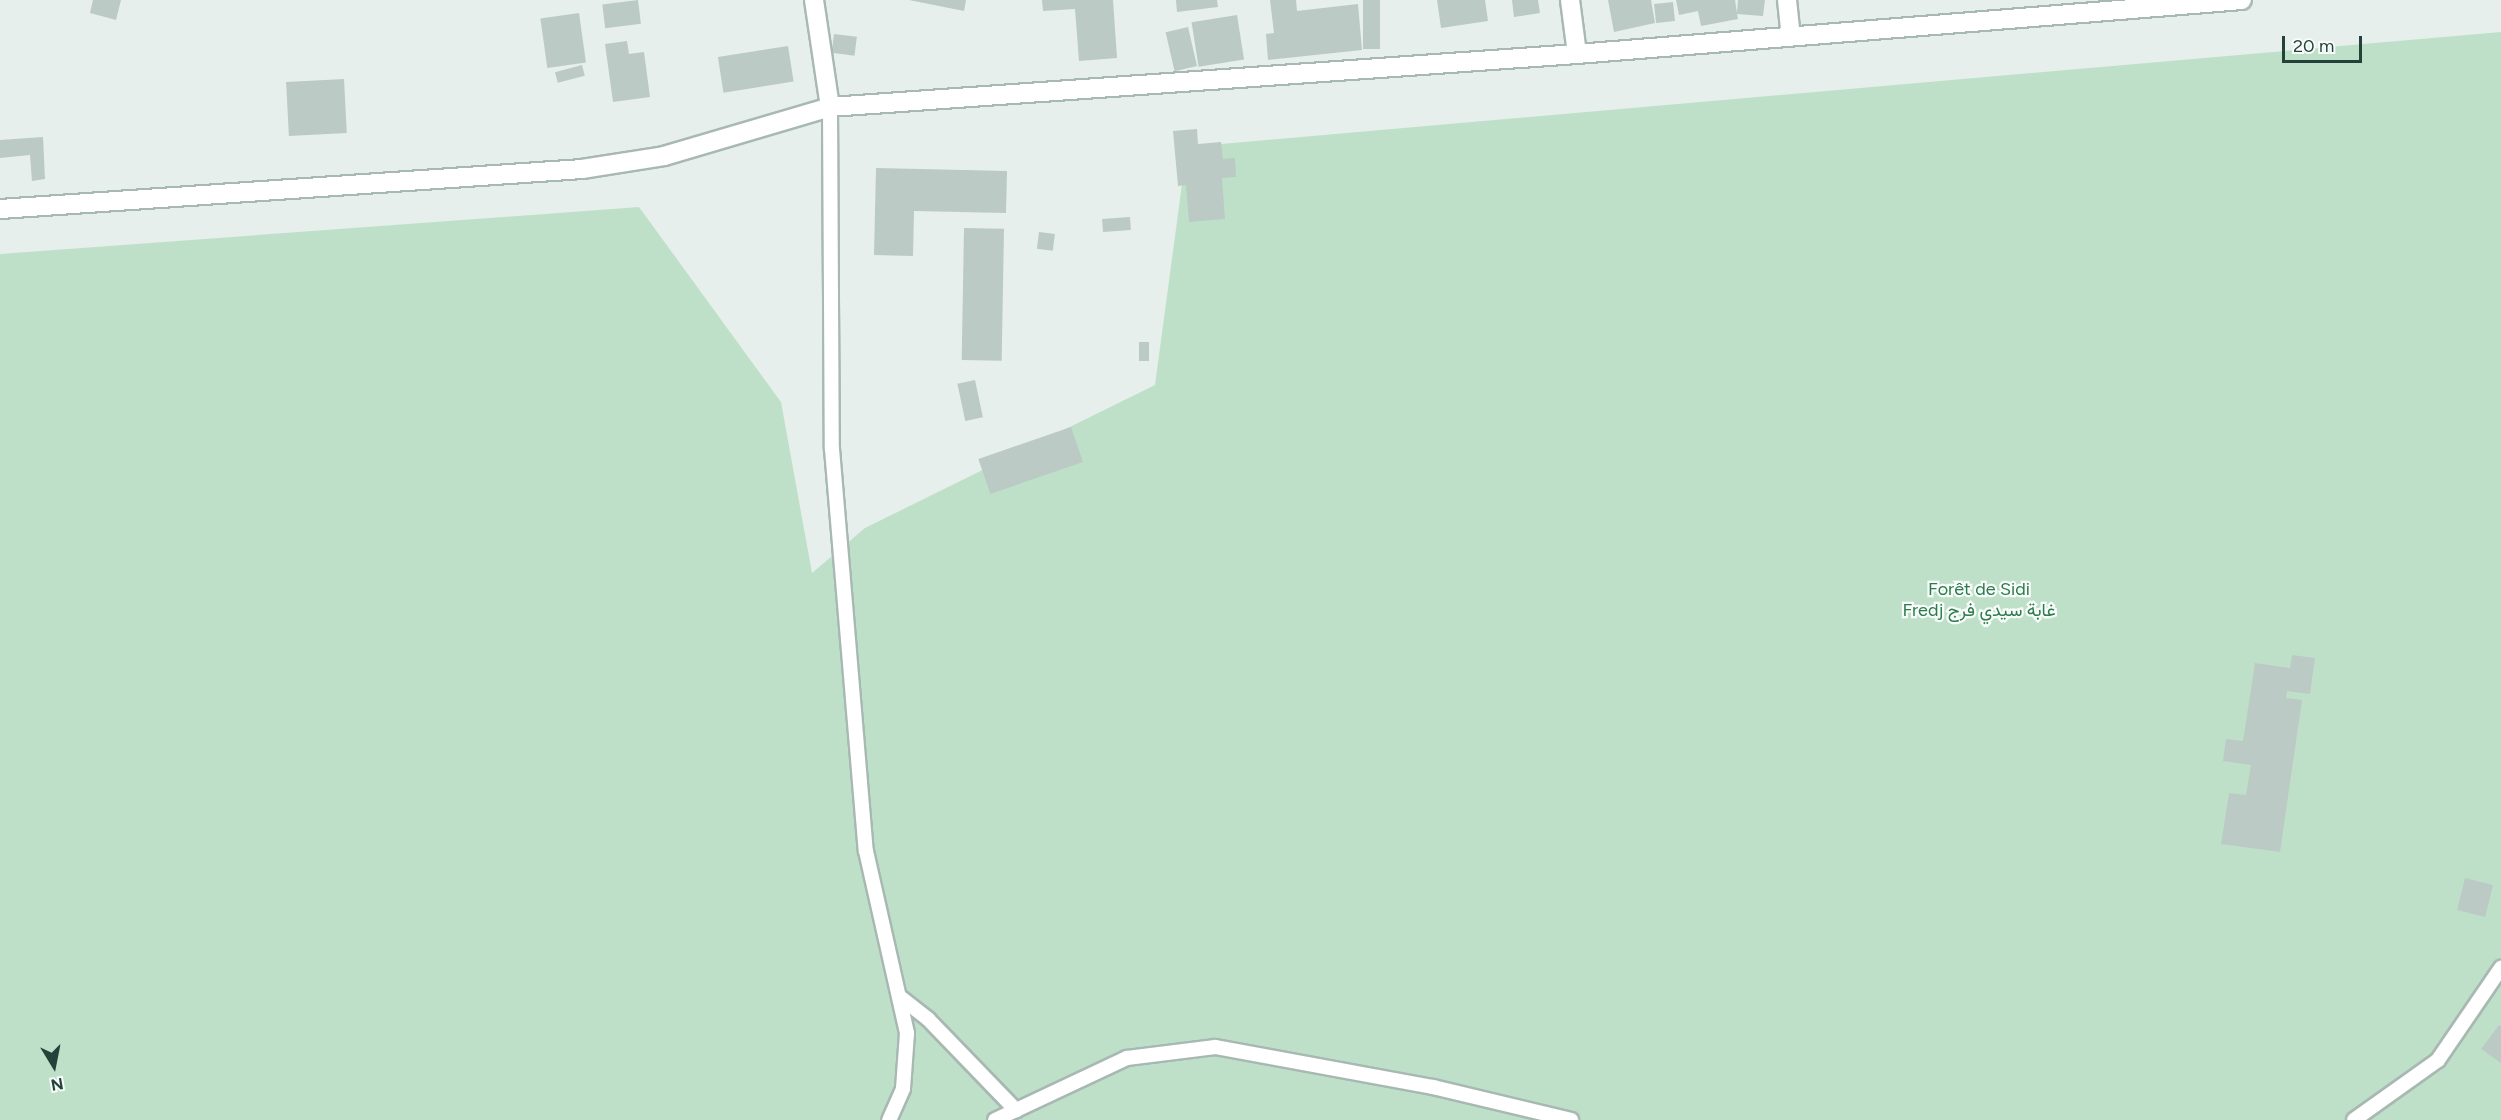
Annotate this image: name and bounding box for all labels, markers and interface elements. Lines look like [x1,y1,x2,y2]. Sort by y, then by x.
scale bar [2285,24,2364,62]
text: 20 m [2293,35,2334,57]
park label: Forêt de Sidi Fredj غابة سيدي فرج [1902,579,2056,622]
north arrow [24,1036,84,1096]
text: N [49,1074,65,1095]

